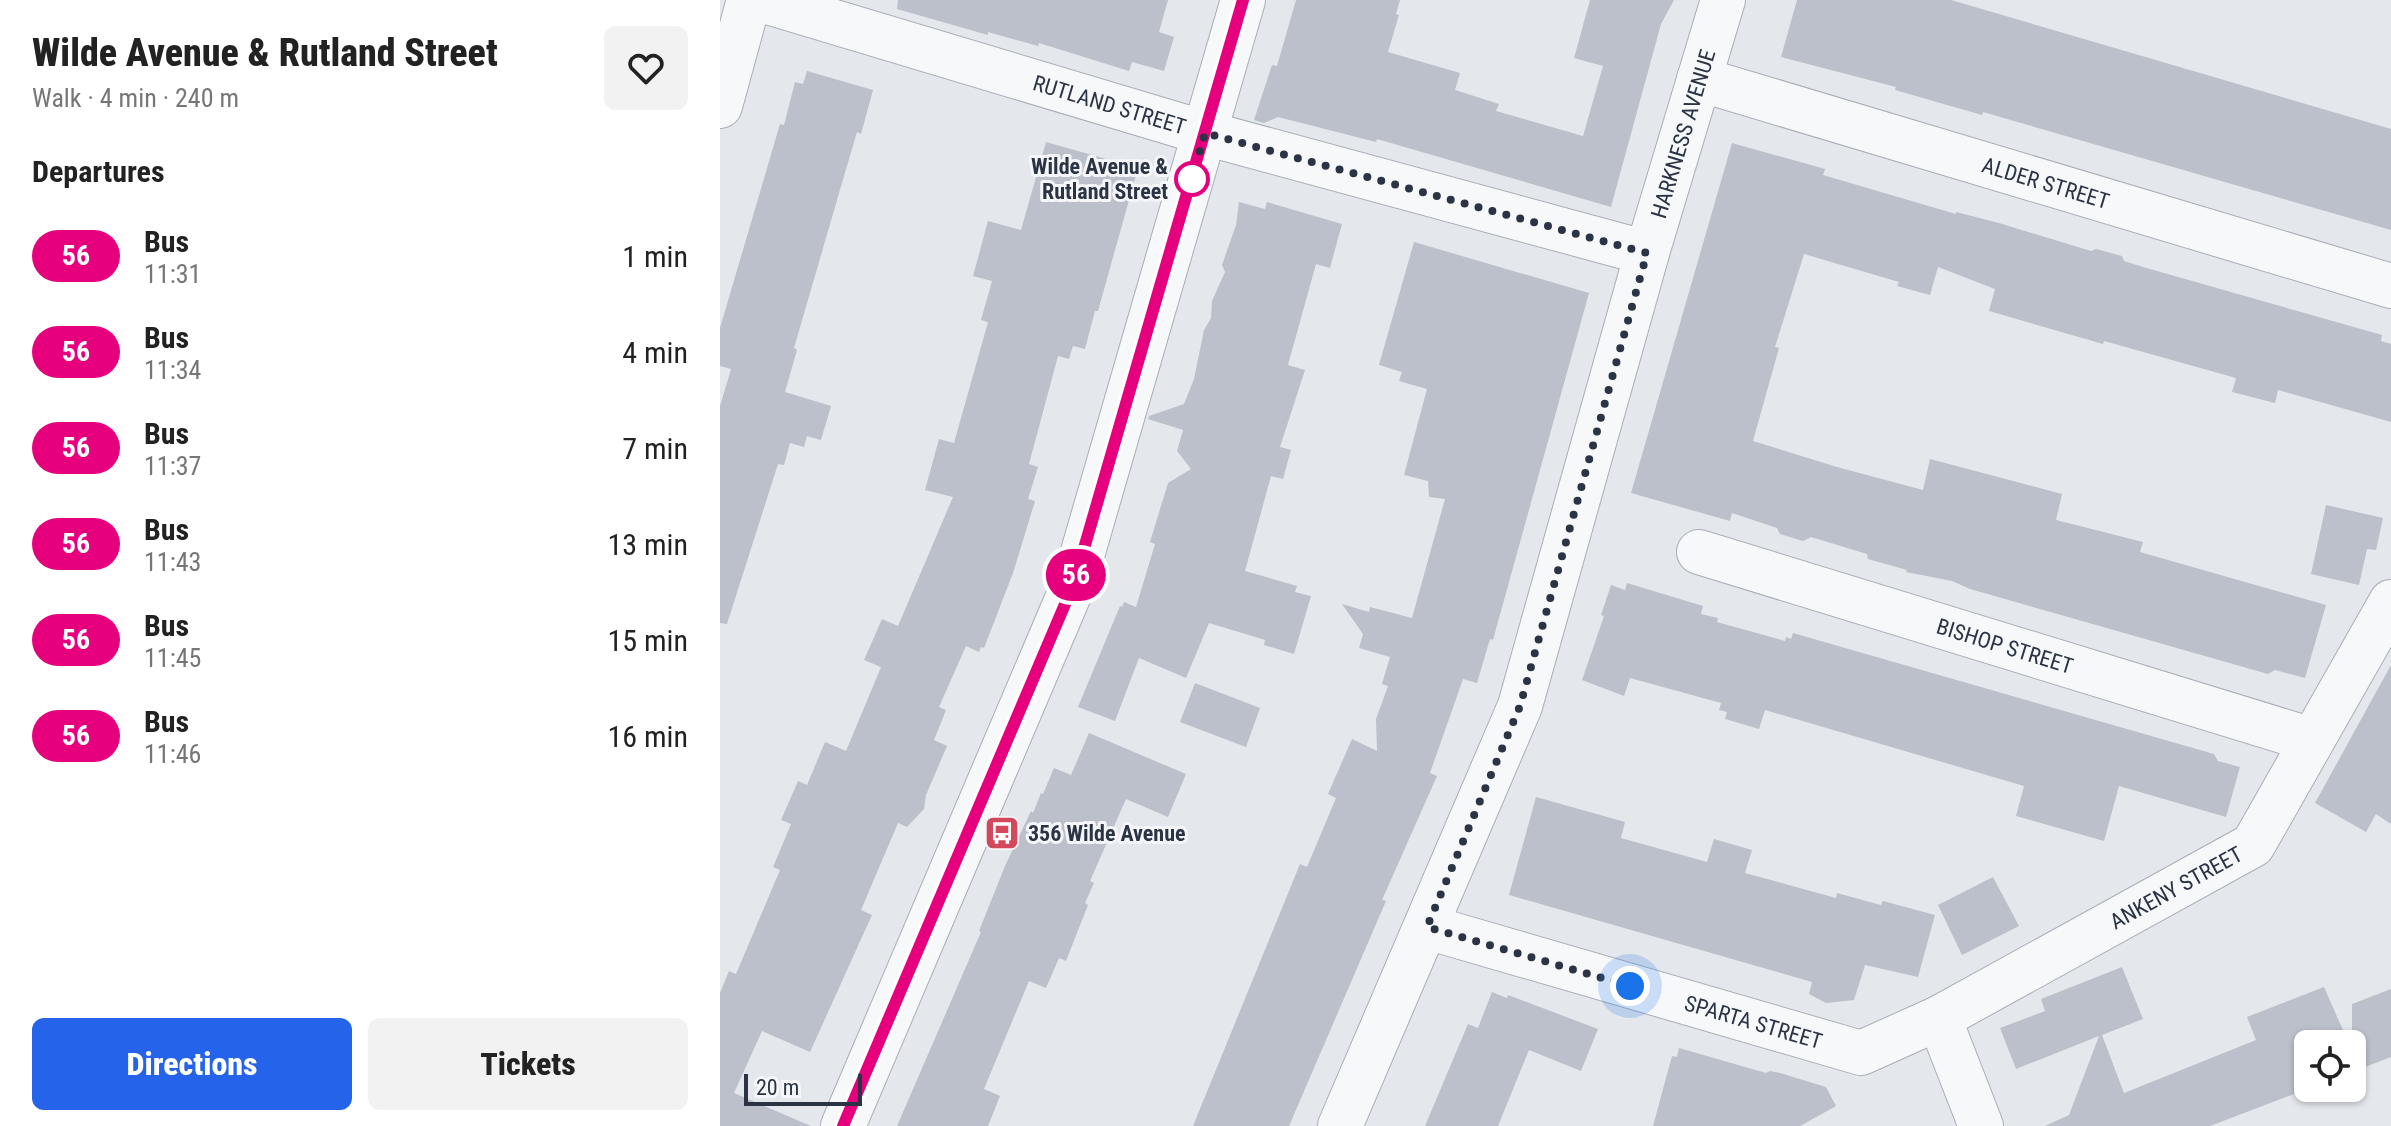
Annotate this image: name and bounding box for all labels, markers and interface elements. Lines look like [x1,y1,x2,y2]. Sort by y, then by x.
button: heart [604,26,688,110]
text: Wilde Avenue & Rutland Street [32,31,498,75]
street label: HARKNESS AVENUE [1646,47,1720,221]
street label: RUTLAND STREET [1030,70,1189,140]
text: Walk · 4 min · 240 m [32,83,239,113]
street label: ALDER STREET [1979,152,2112,214]
text: Departures [32,154,165,189]
place label: Wilde Avenue & Rutland Street [1031,154,1168,204]
marker: Wilde Avenue & Rutland Street [1175,162,1209,196]
text: Bus [144,224,189,259]
text: 56 [62,239,90,272]
text: 1 min [622,239,688,274]
text: 11:31 [144,259,201,289]
text: Bus [144,320,189,355]
text: 56 [62,335,90,368]
text: 4 min [622,335,688,370]
text: 11:34 [144,355,201,385]
text: Bus [144,416,189,451]
text: 56 [62,431,90,464]
text: 7 min [622,431,688,466]
text: 11:37 [144,451,201,481]
text: Bus [144,512,189,547]
text: 56 [62,527,90,560]
text: 13 min [607,527,688,562]
text: 11:43 [144,547,201,577]
line badge: 56 [1040,549,1112,601]
text: 56 [1062,558,1090,591]
text: Bus [144,608,189,643]
street label: BISHOP STREET [1934,614,2076,679]
text: 56 [62,623,90,656]
text: 15 min [607,623,688,658]
text: 11:45 [144,643,201,673]
text: Bus [144,704,189,739]
text: 56 [62,719,90,752]
text: 16 min [607,719,688,754]
text: 11:46 [144,739,201,769]
bus stop icon: 356 Wilde Avenue [983,814,1021,852]
place label: 356 Wilde Avenue [1028,821,1186,846]
street label: ANKENY STREET [2106,841,2247,934]
your location [1610,966,1650,1006]
street label: SPARTA STREET [1682,990,1825,1054]
button: Directions [32,1018,352,1110]
button: Tickets [368,1018,688,1110]
map controls [2294,1030,2366,1102]
button: locate [2294,1030,2366,1102]
scale bar [744,1070,862,1106]
text: 20 m [756,1075,799,1100]

